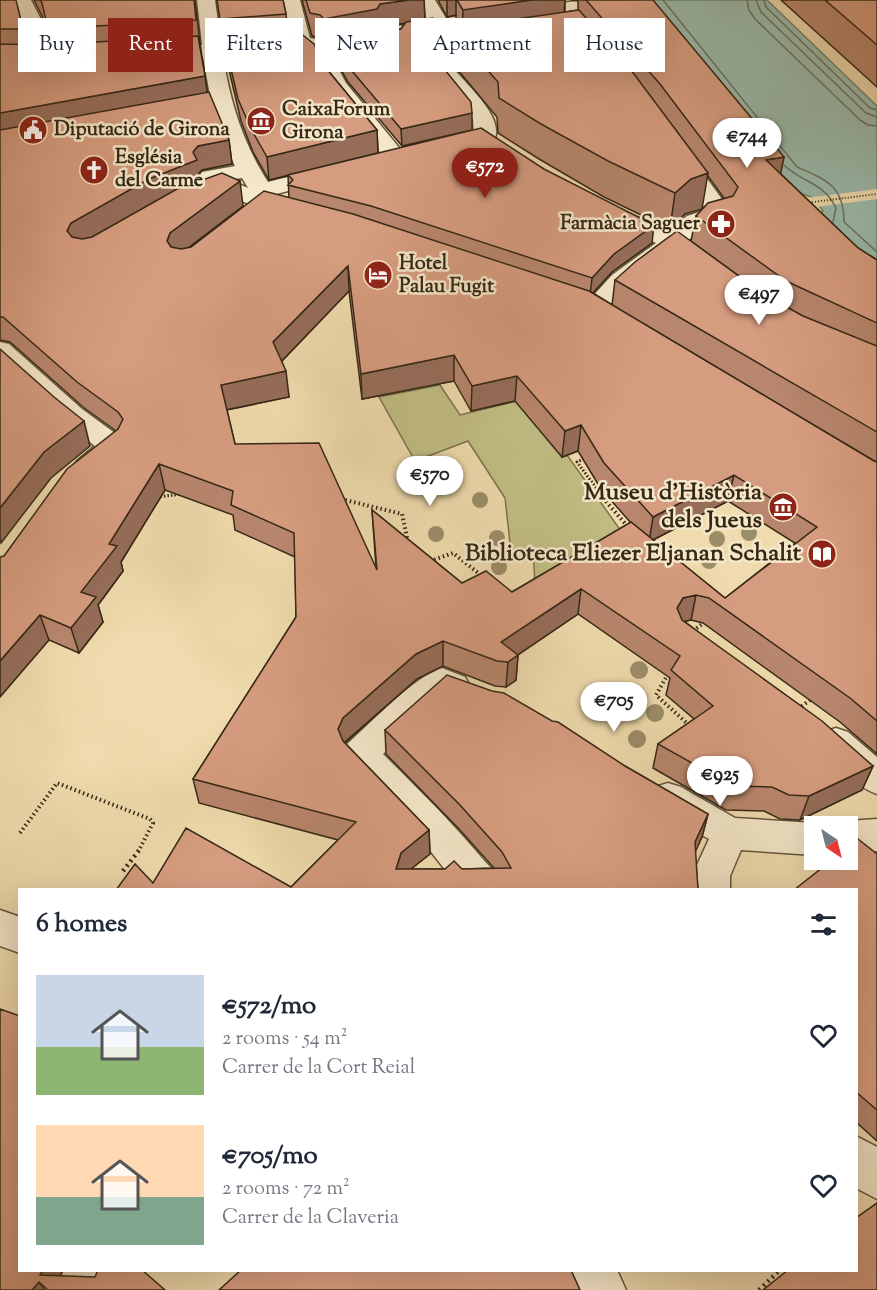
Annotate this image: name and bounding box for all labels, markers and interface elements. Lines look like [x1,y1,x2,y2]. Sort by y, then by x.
chip: Buy [18,18,96,72]
chip: Rent [108,18,193,72]
chip: Filters [205,18,303,72]
chip: New [315,18,399,72]
chip: Apartment [411,18,552,72]
chip: House [564,18,665,72]
place label: CaixaForum Girona [282,96,391,148]
museum icon: CaixaForum Girona [245,105,277,137]
public building icon: Diputació de Girona [17,114,49,146]
place label: Diputació de Girona [54,116,231,145]
pin: €744 [711,118,783,169]
text: €744 [726,123,768,152]
place label: Església del Carme [115,144,203,196]
pin: €572 [449,148,521,199]
text: €572 [466,153,504,182]
church icon: Església del Carme [78,154,110,186]
pharmacy icon: Farmàcia Saguer [705,208,737,240]
place label: Farmàcia Saguer [560,210,700,239]
place label: Hotel Palau Fugit [399,250,494,302]
hotel icon: Hotel Palau Fugit [362,259,394,291]
pin: €497 [723,275,795,326]
text: €497 [738,280,780,309]
pin: €570 [394,456,466,507]
text: €570 [410,461,450,490]
place label: Museu d'Història dels Jueus [584,476,763,538]
museum icon: Museu d'Història dels Jueus [767,491,799,523]
place label: Biblioteca Eliezer Eljanan Schalit [465,537,802,571]
library icon: Biblioteca Eliezer Eljanan Schalit [806,538,838,570]
pin: €705 [578,682,650,733]
text: €705 [594,687,634,716]
pin: €925 [684,756,756,807]
text: €925 [701,761,739,790]
north arrow [804,816,858,870]
map controls [804,816,858,870]
text: 6 homes [36,906,127,943]
icon: filters [807,908,840,941]
text: €572/mo [222,988,316,1025]
icon: home [84,999,156,1071]
icon: heart [807,1019,840,1052]
text: 2 rooms · 54 m² [222,1025,347,1054]
text: Carrer de la Cort Reial [222,1054,415,1083]
text: €705/mo [222,1138,318,1175]
icon: home [84,1149,156,1221]
icon: heart [807,1169,840,1202]
text: 2 rooms · 72 m² [222,1175,350,1204]
text: Carrer de la Claveria [222,1204,399,1233]

